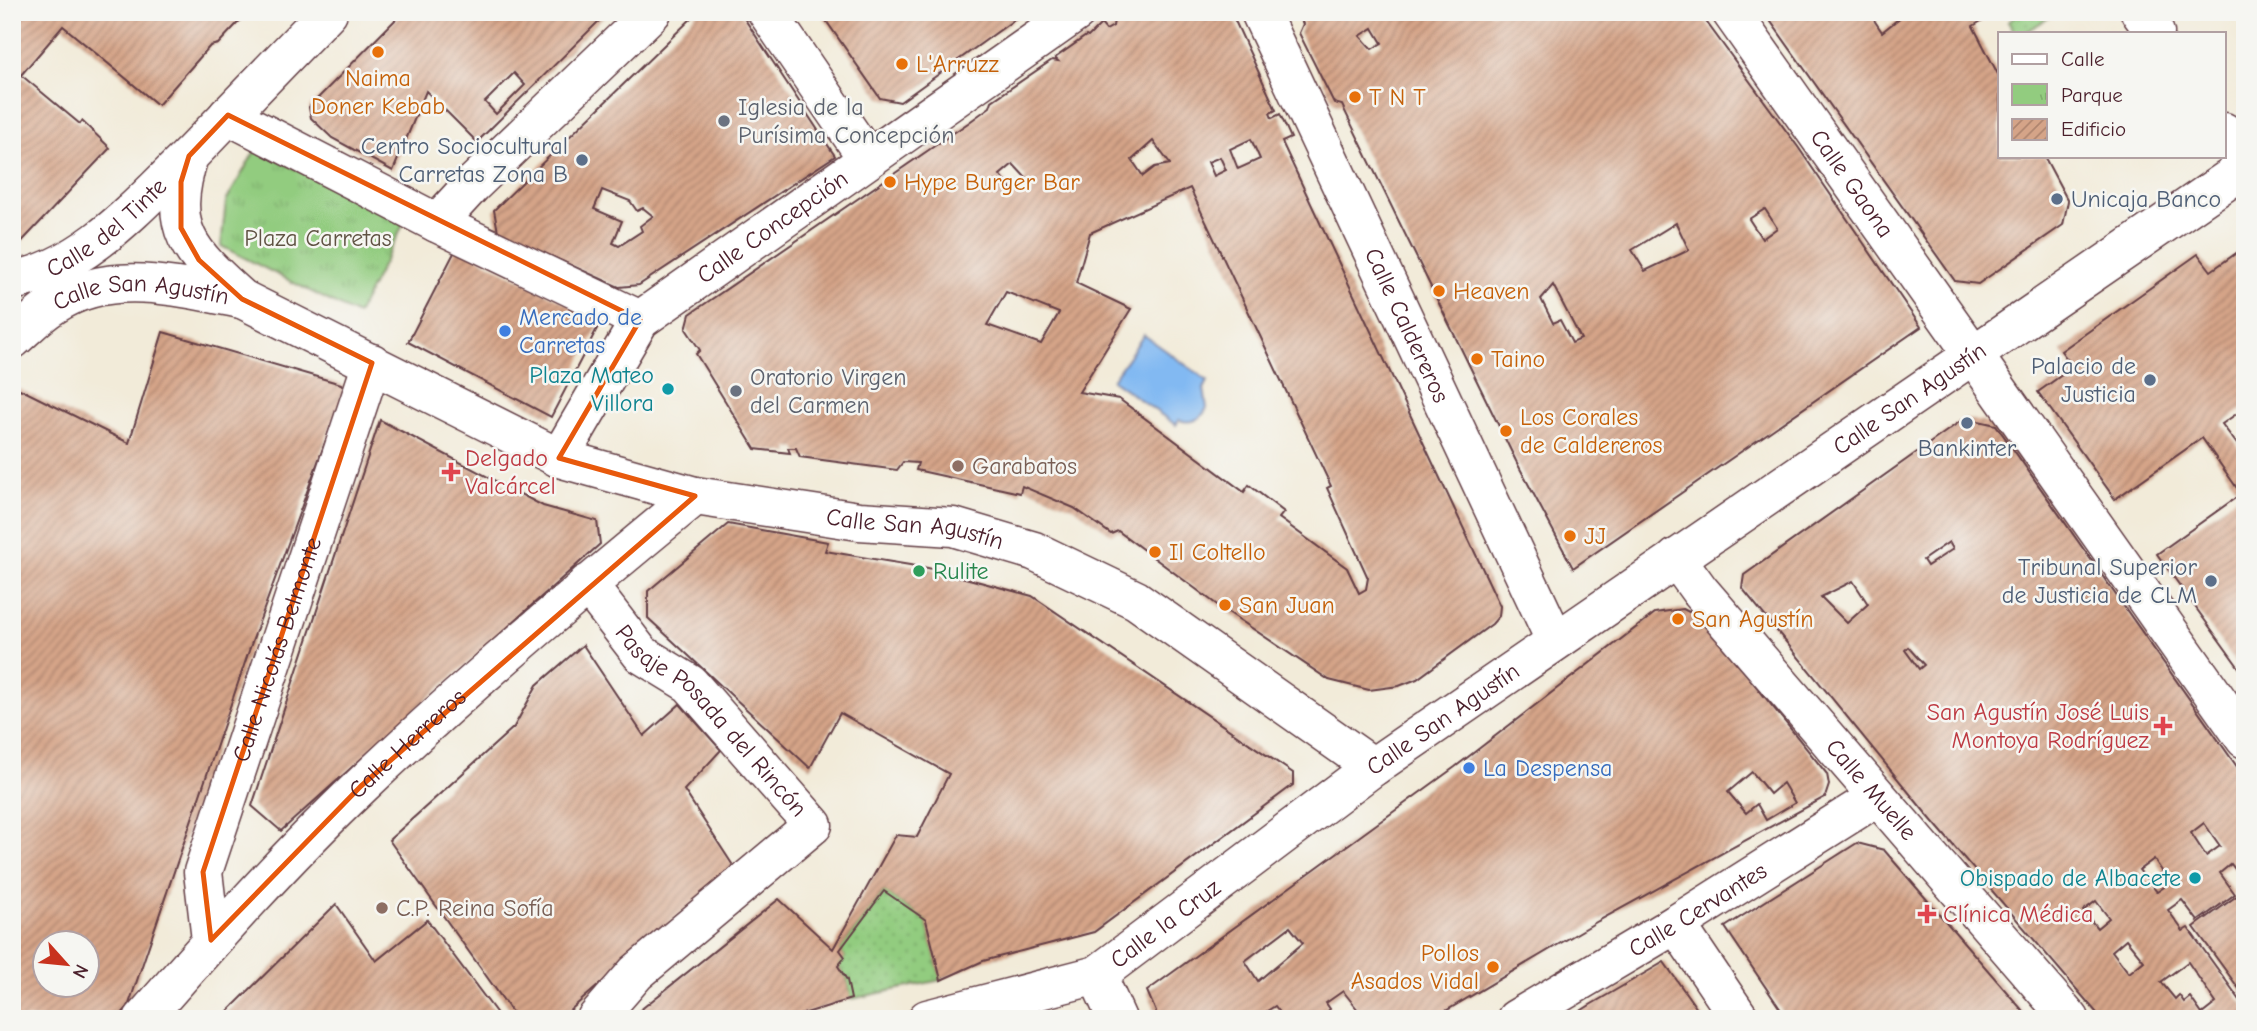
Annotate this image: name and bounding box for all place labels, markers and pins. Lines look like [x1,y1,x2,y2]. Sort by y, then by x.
marker: Naima Doner Kebab [370,44,386,60]
place label: L'Arruzz [916,50,999,78]
marker: L'Arruzz [894,56,910,72]
place label: Naima Doner Kebab [311,64,445,120]
place label: T N T [1369,83,1426,111]
marker: T N T [1347,89,1363,105]
place label: Iglesia de la Purísima Concepción [738,93,954,149]
marker: Iglesia de la Purísima Concepción [716,113,732,129]
place label: Centro Sociocultural Carretas Zona B [361,132,568,188]
marker: Centro Sociocultural Carretas Zona B [574,152,590,168]
place label: Hype Burger Bar [904,168,1080,196]
marker: Hype Burger Bar [882,174,898,190]
place label: Unicaja Banco [2071,185,2221,213]
marker: Unicaja Banco [2049,191,2065,207]
place label: Heaven [1453,277,1530,305]
marker: Heaven [1431,283,1447,299]
place label: Mercado de Carretas [519,303,642,359]
marker: Mercado de Carretas [497,323,513,339]
place label: Taino [1491,345,1545,373]
marker: Taino [1469,351,1485,367]
place label: Palacio de Justicia [2031,352,2136,408]
place label: Plaza Mateo Villora [529,361,654,417]
place label: Oratorio Virgen del Carmen [750,363,907,419]
marker: Palacio de Justicia [2142,372,2158,388]
marker: Plaza Mateo Villora [660,381,676,397]
marker: Oratorio Virgen del Carmen [728,383,744,399]
place label: Los Corales de Caldereros [1520,403,1663,459]
marker: Bankinter [1959,415,1975,431]
marker: Los Corales de Caldereros [1498,423,1514,439]
place label: Bankinter [1918,434,2017,462]
place label: Delgado Valcárcel [465,444,556,500]
place label: Garabatos [972,452,1077,480]
marker: Garabatos [950,458,966,474]
marker: Delgado Valcárcel [443,464,459,480]
place label: JJ [1584,522,1606,550]
marker: JJ [1562,528,1578,544]
place label: Il Coltello [1169,538,1266,566]
marker: Il Coltello [1147,544,1163,560]
place label: Tribunal Superior de Justicia de CLM [2002,553,2197,609]
place label: Rulite [933,557,988,585]
marker: Rulite [911,563,927,579]
marker: Tribunal Superior de Justicia de CLM [2203,573,2219,589]
place label: San Juan [1239,591,1335,619]
marker: San Juan [1217,597,1233,613]
place label: San Agustín [1692,605,1813,633]
marker: San Agustín [1670,611,1686,627]
place label: San Agustín José Luis Montoya Rodríguez [1927,698,2150,754]
marker: San Agustín José Luis Montoya Rodríguez [2155,718,2171,734]
place label: La Despensa [1483,754,1612,782]
marker: La Despensa [1461,760,1477,776]
place label: Obispado de Albacete [1960,864,2181,892]
marker: Obispado de Albacete [2187,870,2203,886]
place label: C.P. Reina Sofía [396,894,554,922]
marker: C.P. Reina Sofía [374,900,390,916]
place label: Clínica Médica [1943,900,2093,928]
marker: Clínica Médica [1917,904,1937,924]
place label: Pollos Asados Vidal [1351,939,1479,995]
marker: Pollos Asados Vidal [1485,959,1501,975]

